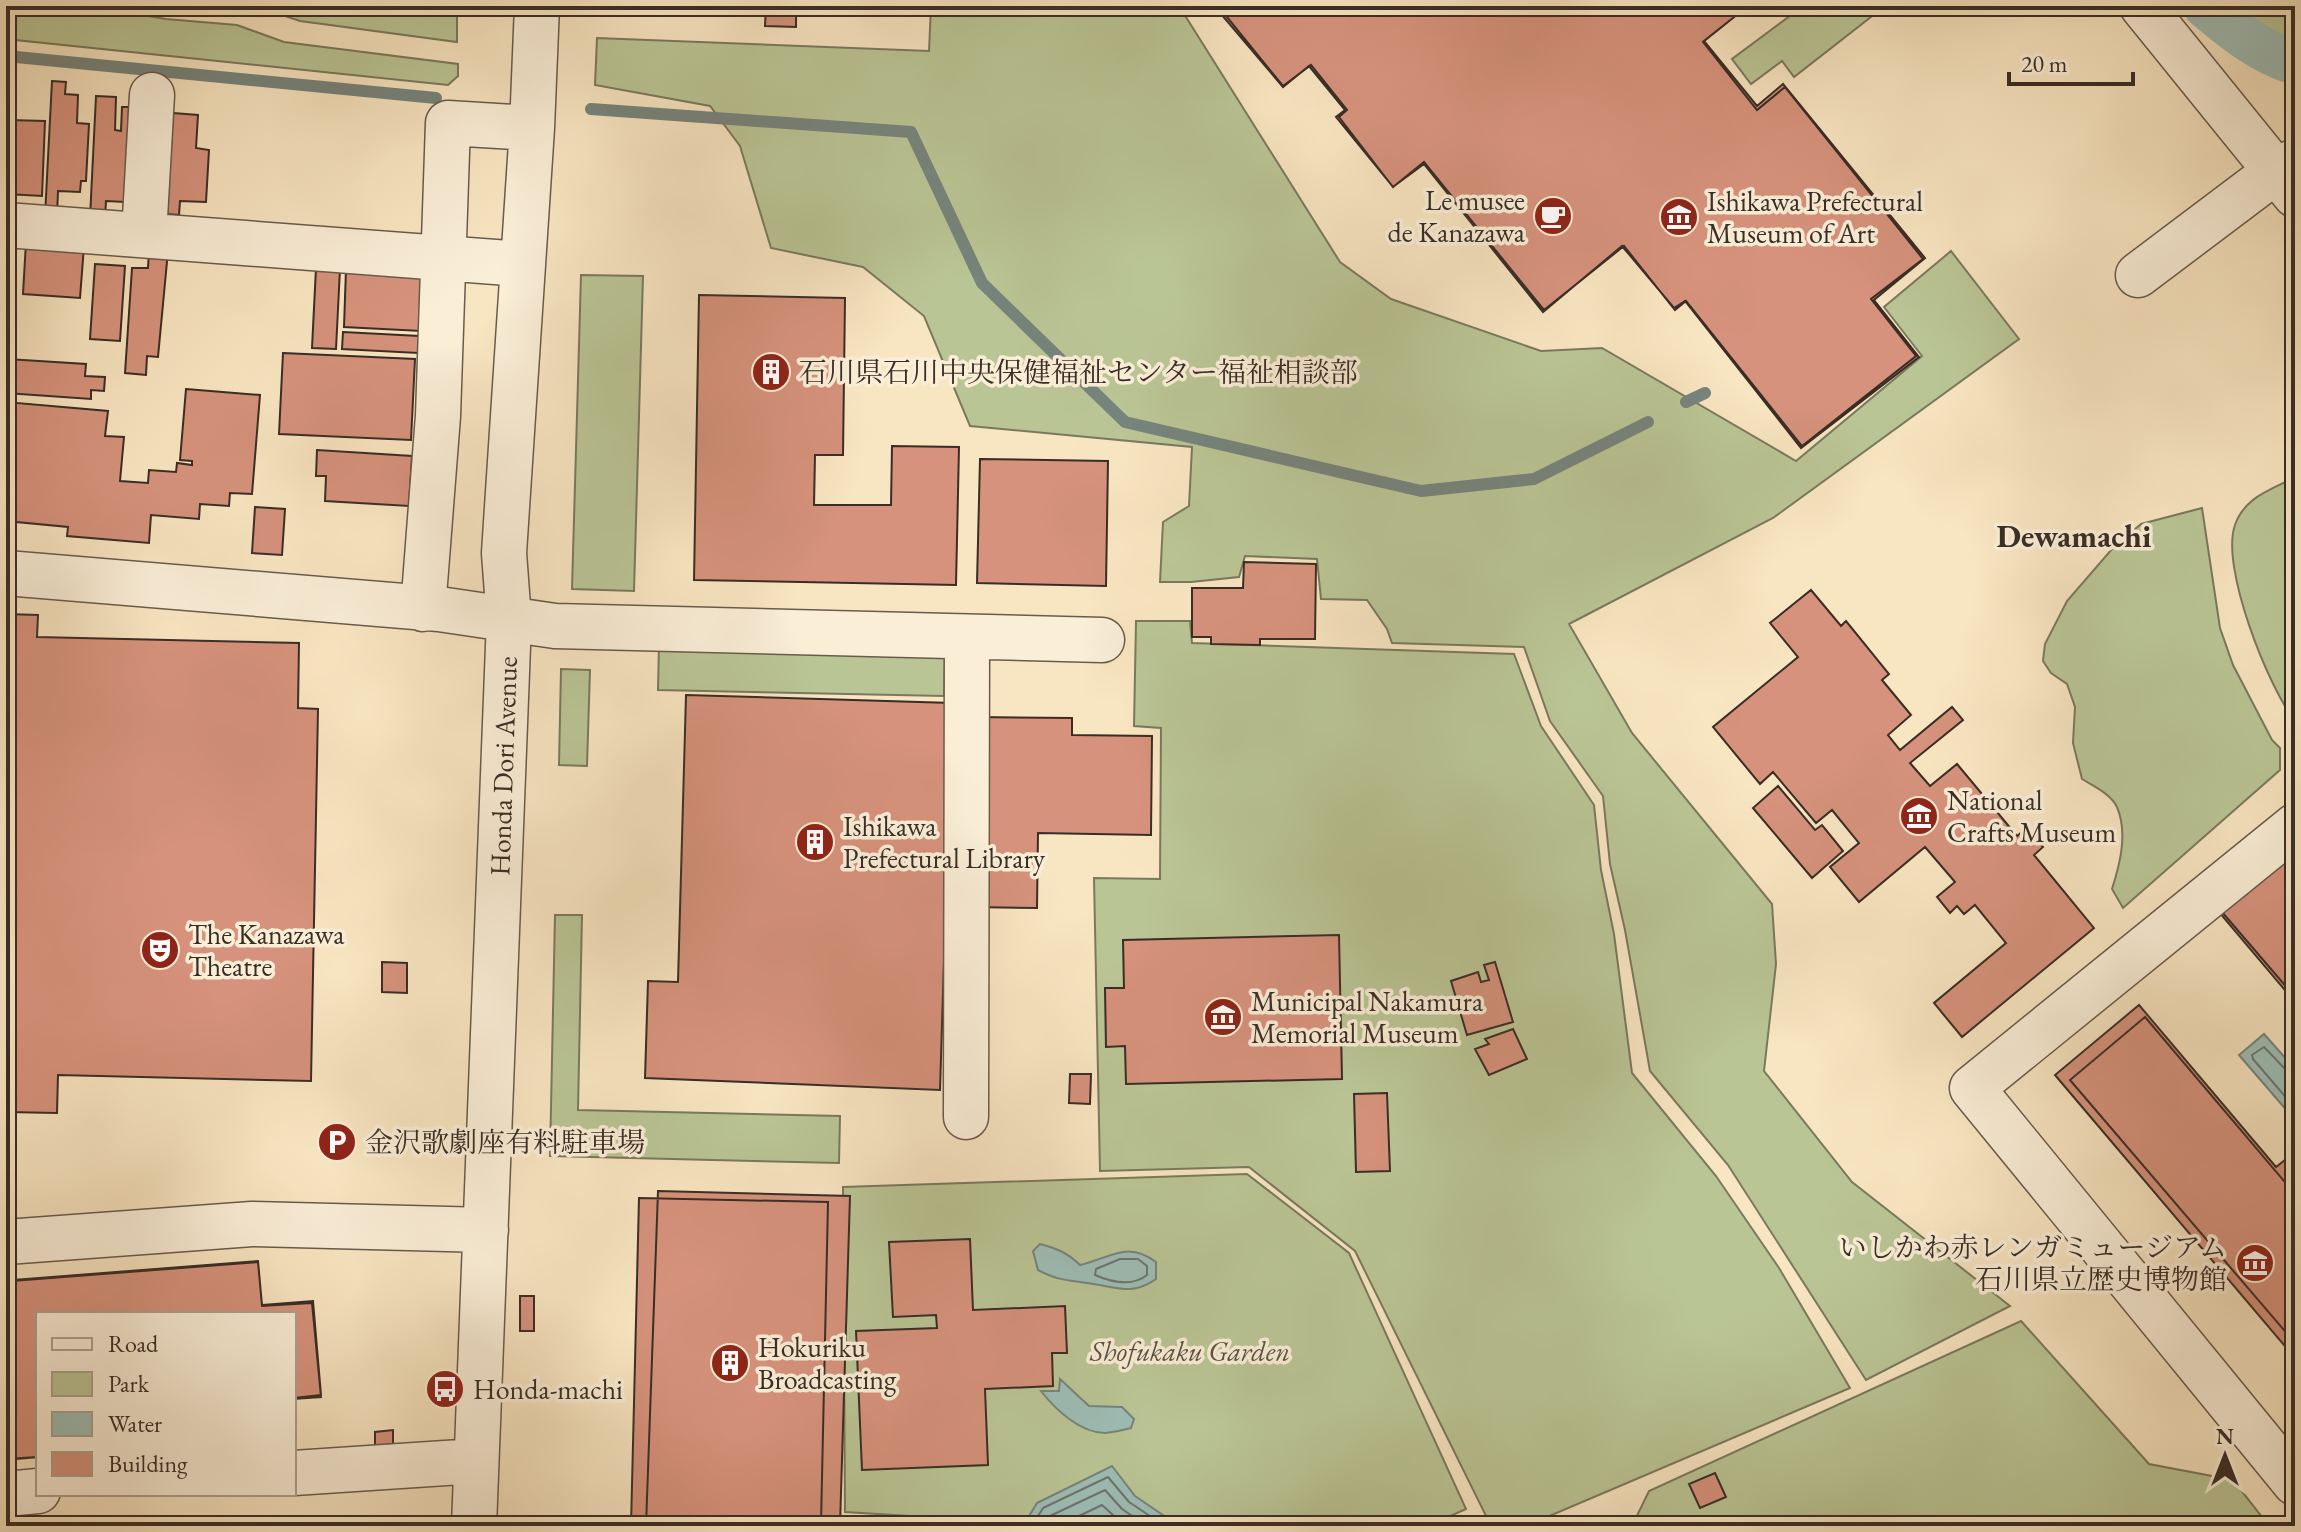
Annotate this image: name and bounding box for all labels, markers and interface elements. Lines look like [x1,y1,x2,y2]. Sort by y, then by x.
scale bar [2009,36,2133,86]
text: 20 m [2021,48,2068,79]
place label: Le musee de Kanazawa [1388,182,1526,250]
place label: Ishikawa Prefectural Museum of Art [1707,183,1923,251]
cafe icon: Le musee de Kanazawa [1532,195,1574,237]
museum icon: Ishikawa Prefectural Museum of Art [1658,196,1700,238]
building icon: 石川県石川中央保健福祉センター福祉相談部 [750,351,792,393]
place label: 石川県石川中央保健福祉センター福祉相談部 [799,354,1358,390]
district label: Dewamachi [1997,515,2152,557]
street label: Honda Dori Avenue [481,656,525,876]
place label: National Crafts Museum [1947,782,2116,850]
museum icon: National Crafts Museum [1898,795,1940,837]
place label: Ishikawa Prefectural Library [843,808,1046,876]
building icon: Ishikawa Prefectural Library [794,821,836,863]
place label: The Kanazawa Theatre [188,916,345,984]
theatre icon: The Kanazawa Theatre [139,929,181,971]
place label: Municipal Nakamura Memorial Museum [1251,983,1484,1051]
museum icon: Municipal Nakamura Memorial Museum [1202,996,1244,1038]
parking icon: 金沢歌劇座有料駐車場 [316,1121,358,1163]
place label: 金沢歌劇座有料駐車場 [365,1124,645,1160]
place label: いしかわ赤レンガミュージアム 石川県立歴史博物館 [1839,1229,2227,1297]
museum icon: いしかわ赤レンガミュージアム 石川県立歴史博物館 [2234,1242,2276,1284]
legend [36,1312,296,1496]
text: Road [108,1328,159,1359]
place label: Hokuriku Broadcasting [758,1329,897,1397]
park label: Shofukaku Garden [1089,1333,1290,1369]
building icon: Hokuriku Broadcasting [709,1342,751,1384]
text: Park [108,1368,150,1399]
bus stop icon: Honda-machi [424,1368,466,1410]
place label: Honda-machi [473,1371,623,1407]
text: Water [108,1408,162,1439]
north arrow [2185,1416,2265,1496]
text: N [2216,1422,2234,1451]
text: Building [108,1448,188,1479]

